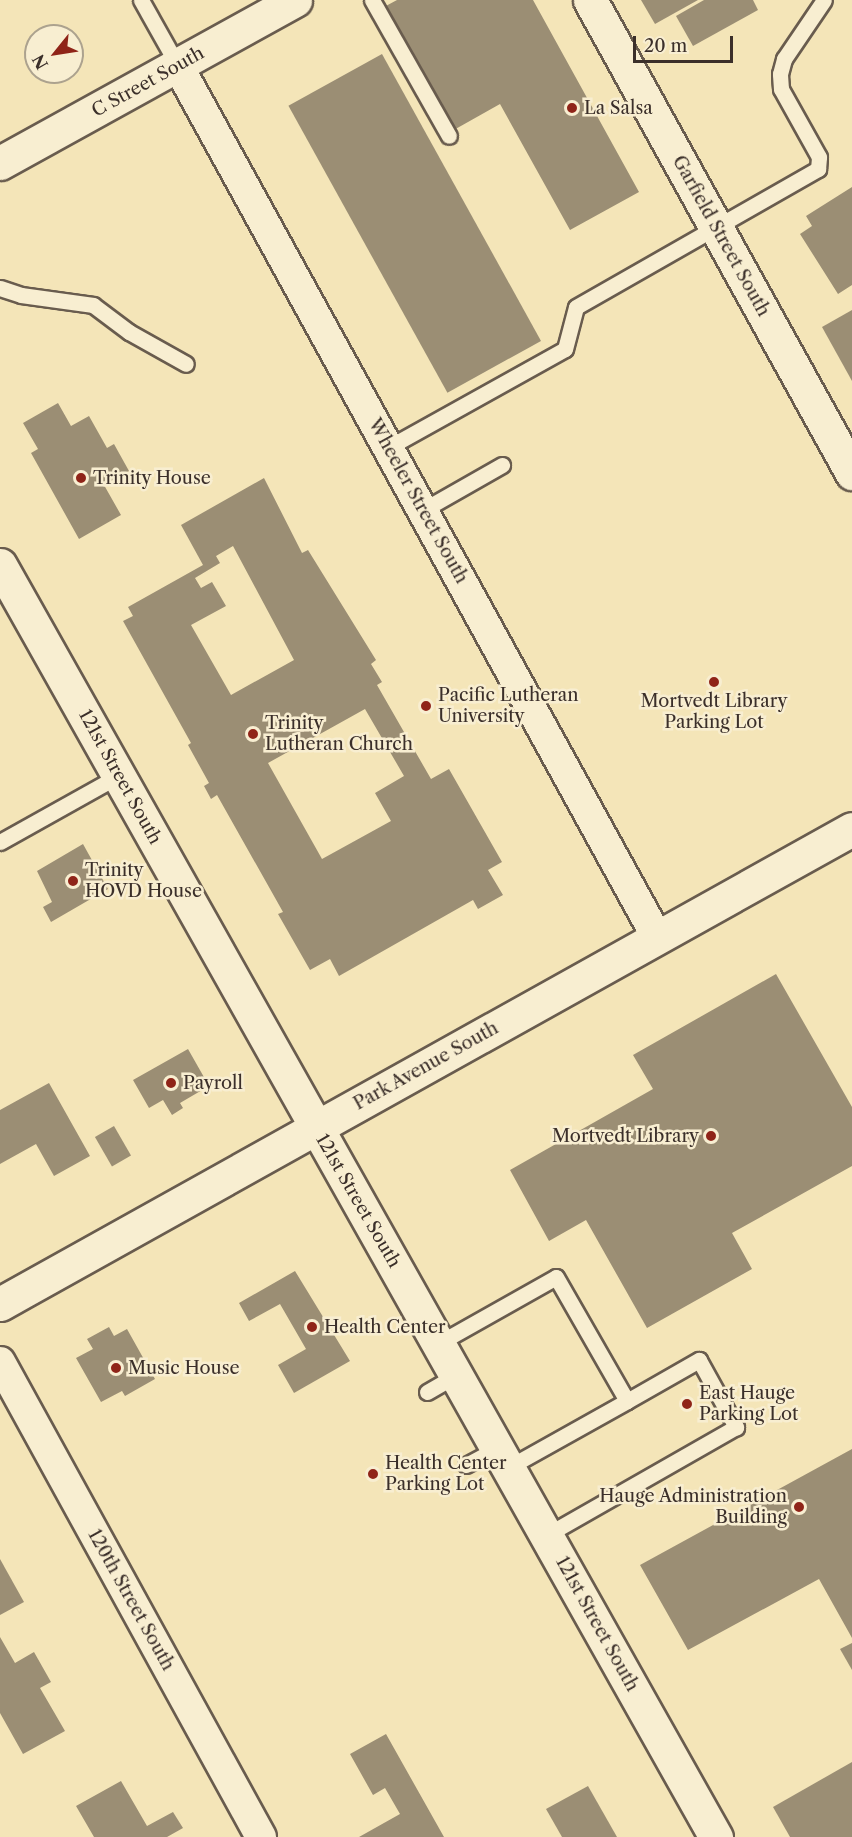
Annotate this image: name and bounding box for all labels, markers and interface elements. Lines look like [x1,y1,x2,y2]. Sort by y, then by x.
north arrow [24,24,84,84]
scale bar [636,24,736,62]
text: 20 m [644,35,687,57]
street label: C Street South [88,42,208,122]
text: N [28,51,52,73]
place label: La Salsa [584,97,653,119]
marker: La Salsa [565,101,579,115]
street label: Garfield Street South [668,152,774,320]
street label: Wheeler Street South [364,415,472,587]
place label: Trinity House [93,467,211,489]
marker: Trinity House [74,471,88,485]
marker: Mortvedt Library Parking Lot [707,675,721,689]
place label: Pacific Lutheran University [438,685,579,728]
place label: Mortvedt Library Parking Lot [641,691,787,734]
marker: Pacific Lutheran University [419,699,433,713]
street label: 121st Street South [74,706,166,848]
place label: Trinity Lutheran Church [265,713,413,756]
marker: Trinity Lutheran Church [246,727,260,741]
place label: Trinity HOVD House [85,860,202,902]
marker: Trinity HOVD House [66,874,80,888]
street label: Park Avenue South [349,1017,503,1115]
place label: Payroll [183,1072,243,1094]
marker: Payroll [164,1076,178,1090]
place label: Mortvedt Library [552,1125,699,1147]
marker: Mortvedt Library [704,1129,718,1143]
street label: 121st Street South [311,1130,405,1272]
place label: Health Center [324,1316,446,1338]
marker: Health Center [305,1320,319,1334]
place label: Music House [128,1357,240,1379]
marker: Music House [109,1361,123,1375]
place label: East Hauge Parking Lot [699,1383,798,1426]
marker: East Hauge Parking Lot [680,1397,694,1411]
place label: Health Center Parking Lot [385,1453,507,1496]
marker: Health Center Parking Lot [366,1467,380,1481]
place label: Hauge Administration Building [599,1486,787,1528]
marker: Hauge Administration Building [792,1500,806,1514]
street label: 120th Street South [83,1526,179,1674]
street label: 121st Street South [551,1553,643,1695]

